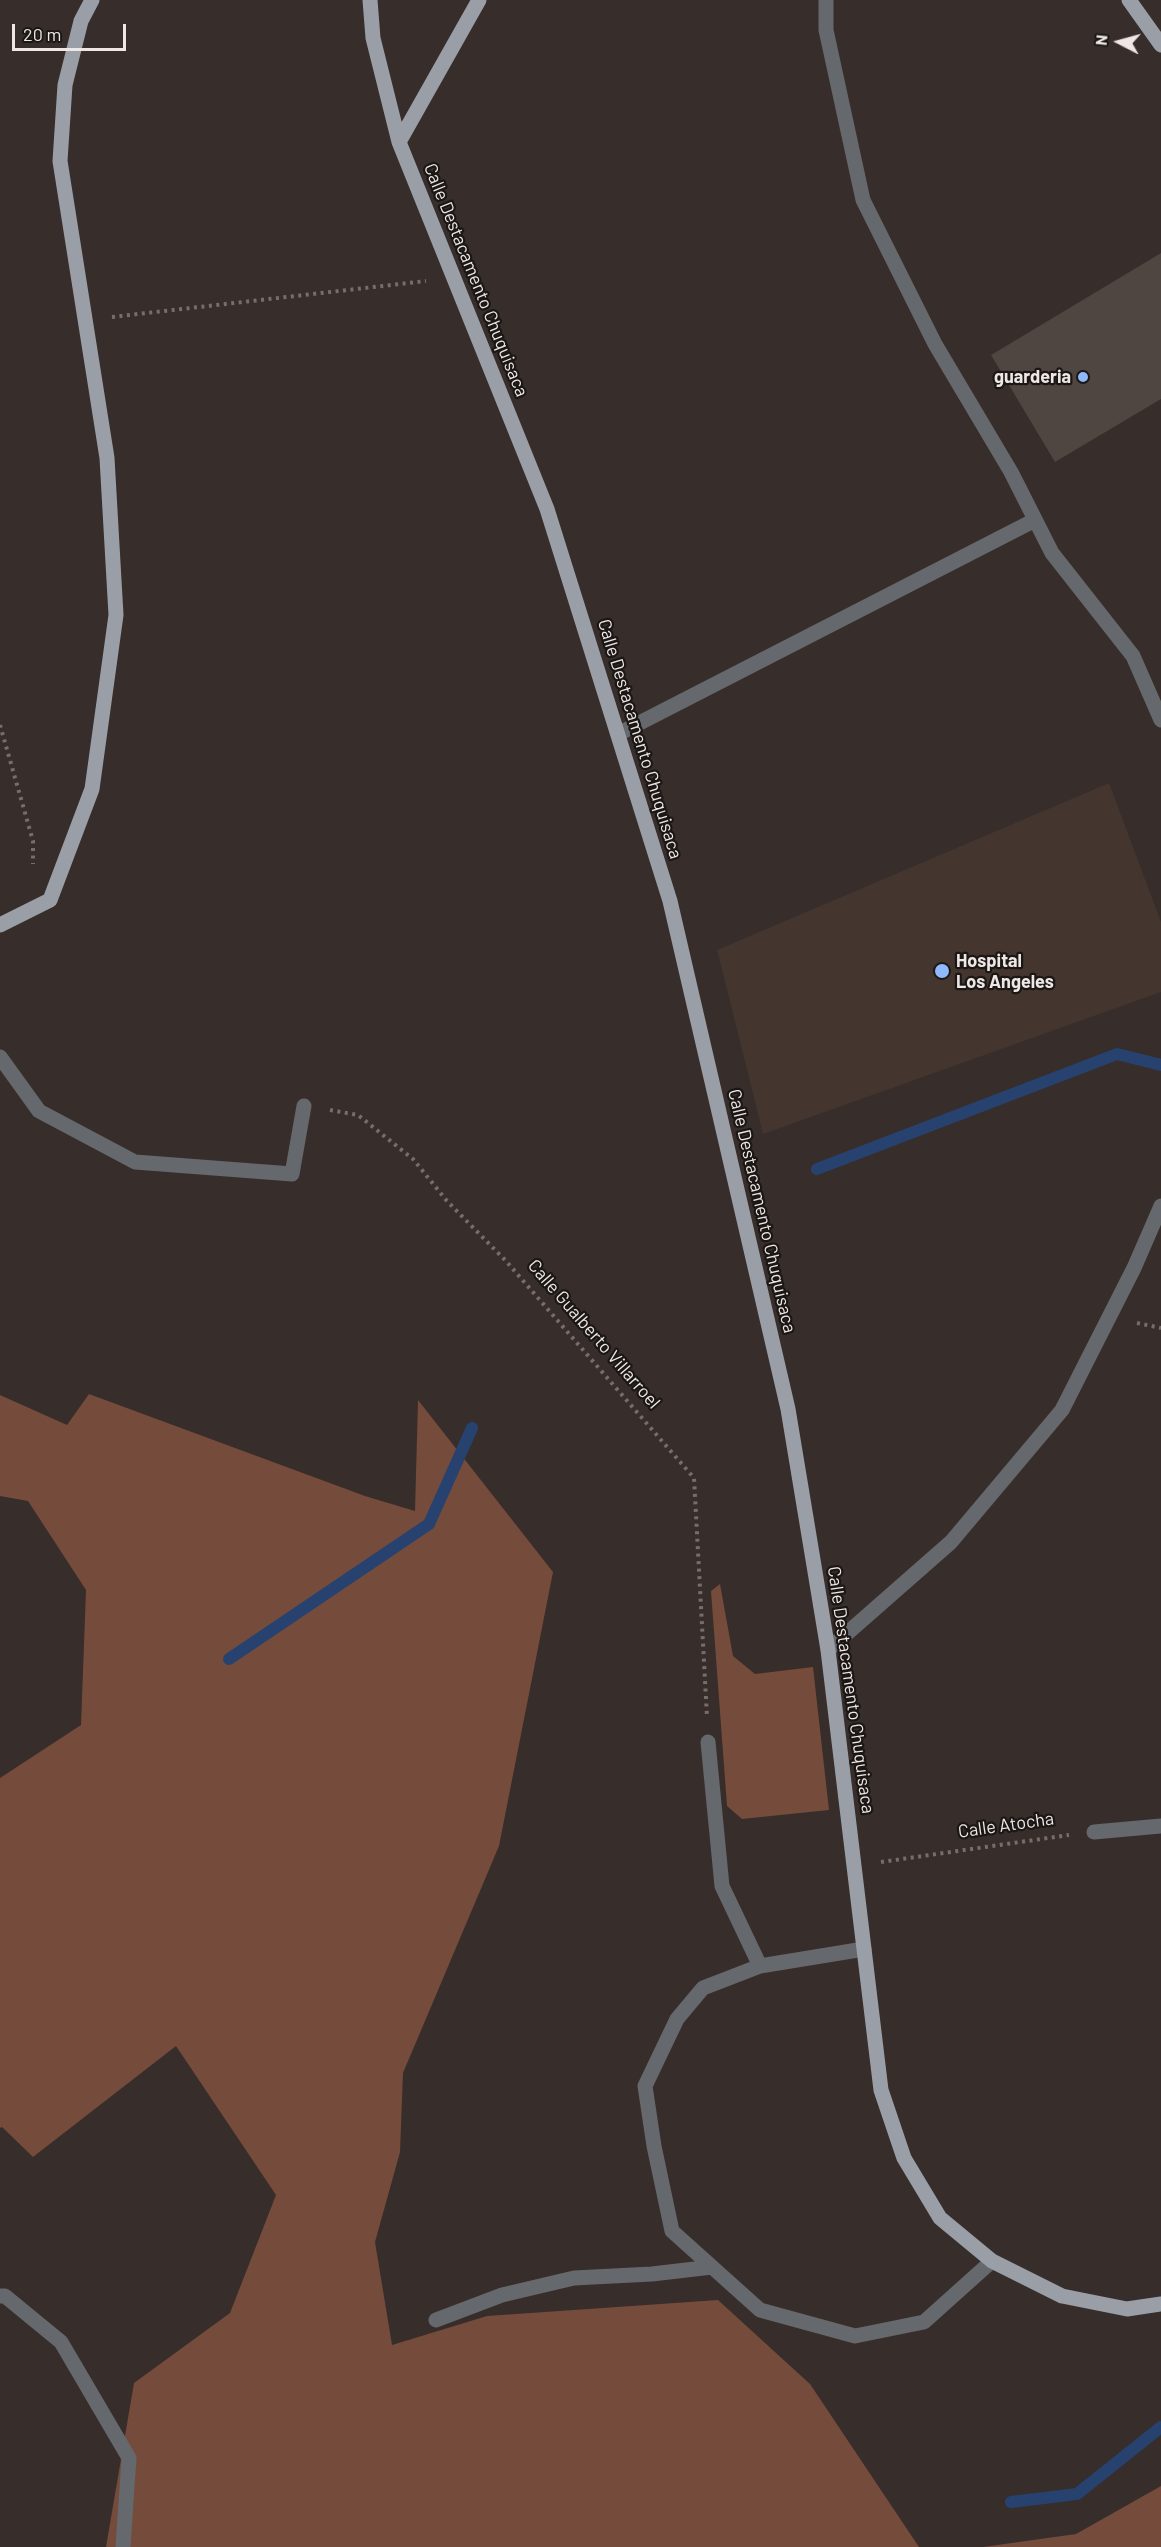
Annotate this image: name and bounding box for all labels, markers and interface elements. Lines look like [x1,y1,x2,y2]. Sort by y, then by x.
scale bar [15,12,129,50]
north arrow [1089,12,1149,72]
text: 20 m [23,23,61,45]
text: N [1091,34,1111,46]
street label: Calle Destacamento Chuquisaca [419,160,533,400]
place label: guarderia [994,366,1071,388]
marker: guarderia [1076,370,1090,384]
street label: Calle Destacamento Chuquisaca [593,617,687,861]
place label: Hospital Los Angeles [956,950,1054,992]
marker: Hospital Los Angeles [933,962,951,980]
street label: Calle Destacamento Chuquisaca [723,1087,801,1335]
street label: Calle Gualberto Villarroel [523,1255,665,1413]
street label: Calle Destacamento Chuquisaca [823,1565,879,1815]
street label: Calle Atocha [957,1808,1055,1842]

